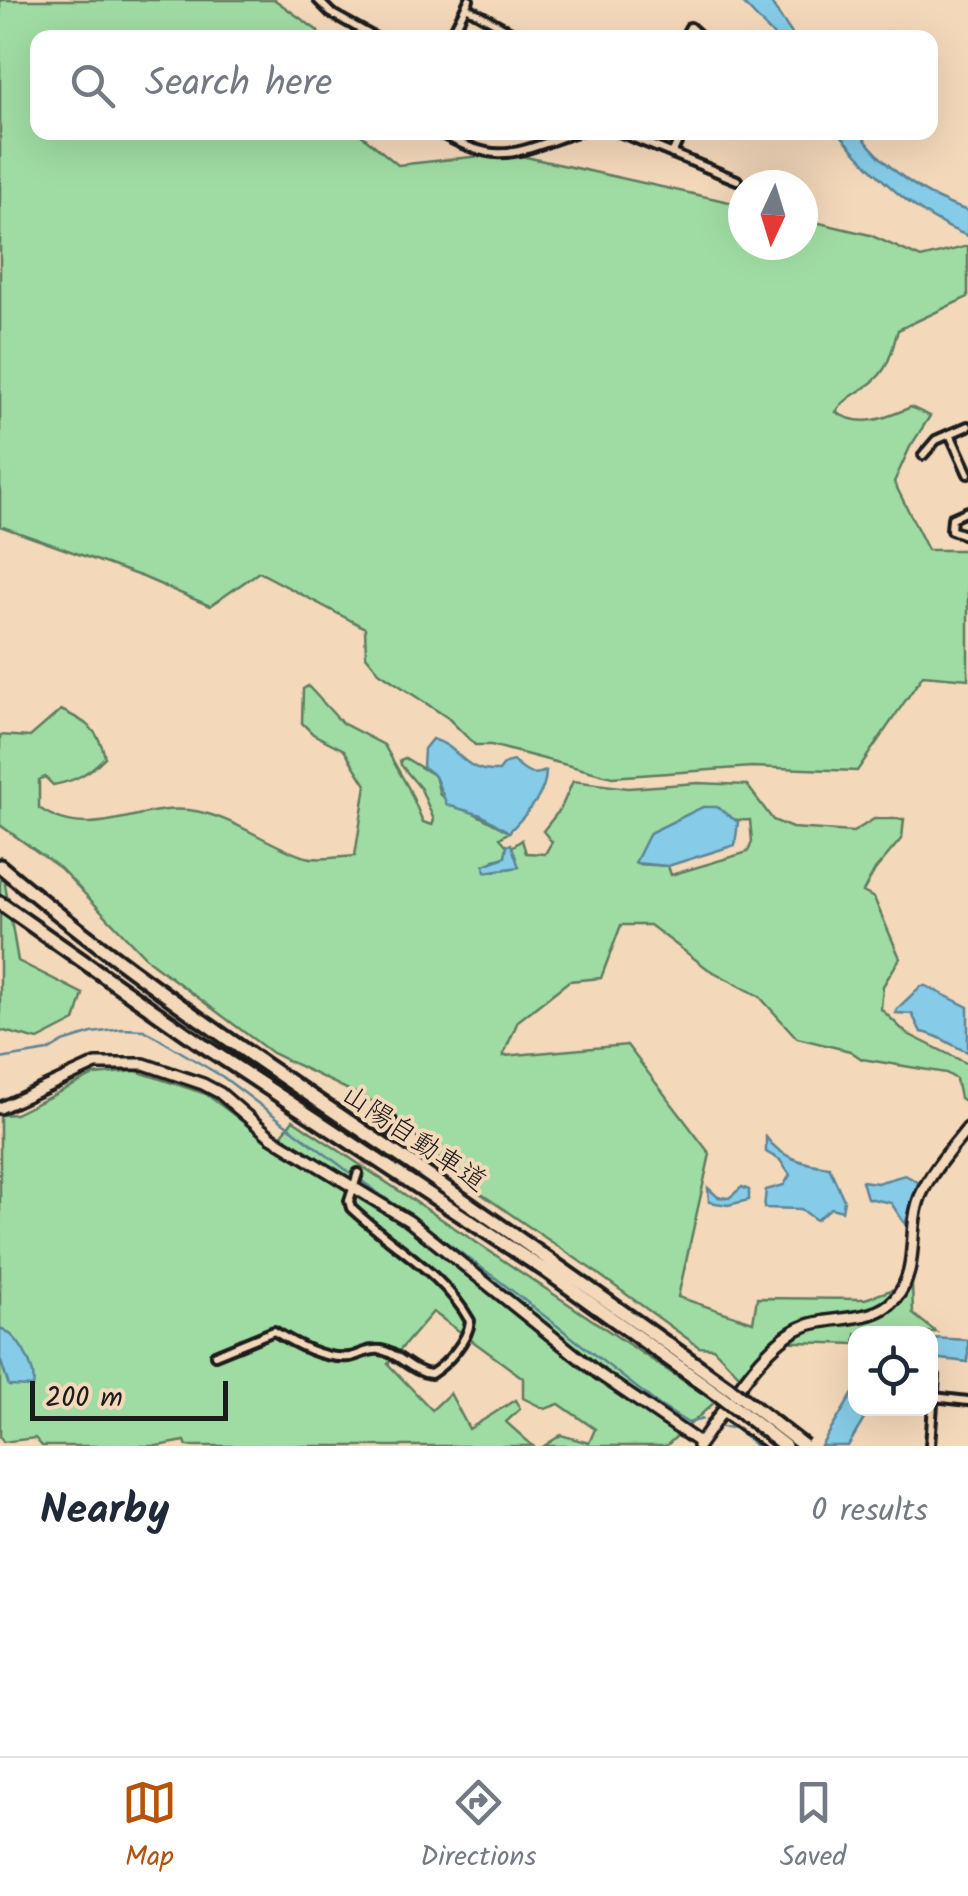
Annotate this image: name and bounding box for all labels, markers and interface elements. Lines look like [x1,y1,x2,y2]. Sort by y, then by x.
search box [30,30,938,140]
text: Search here [145,55,332,115]
icon: search [65,58,120,113]
north arrow [728,170,818,260]
street label: 山陽自動車道 [331,1073,496,1205]
map controls [848,1326,938,1416]
button: locate [848,1326,938,1416]
scale bar [30,1376,228,1420]
text: 200 m [45,1376,123,1421]
text: Nearby [40,1478,169,1545]
text: 0 results [811,1486,928,1537]
tab: Map [122,1775,177,1880]
tab: Directions [420,1775,536,1880]
tab: Saved [780,1775,846,1880]

